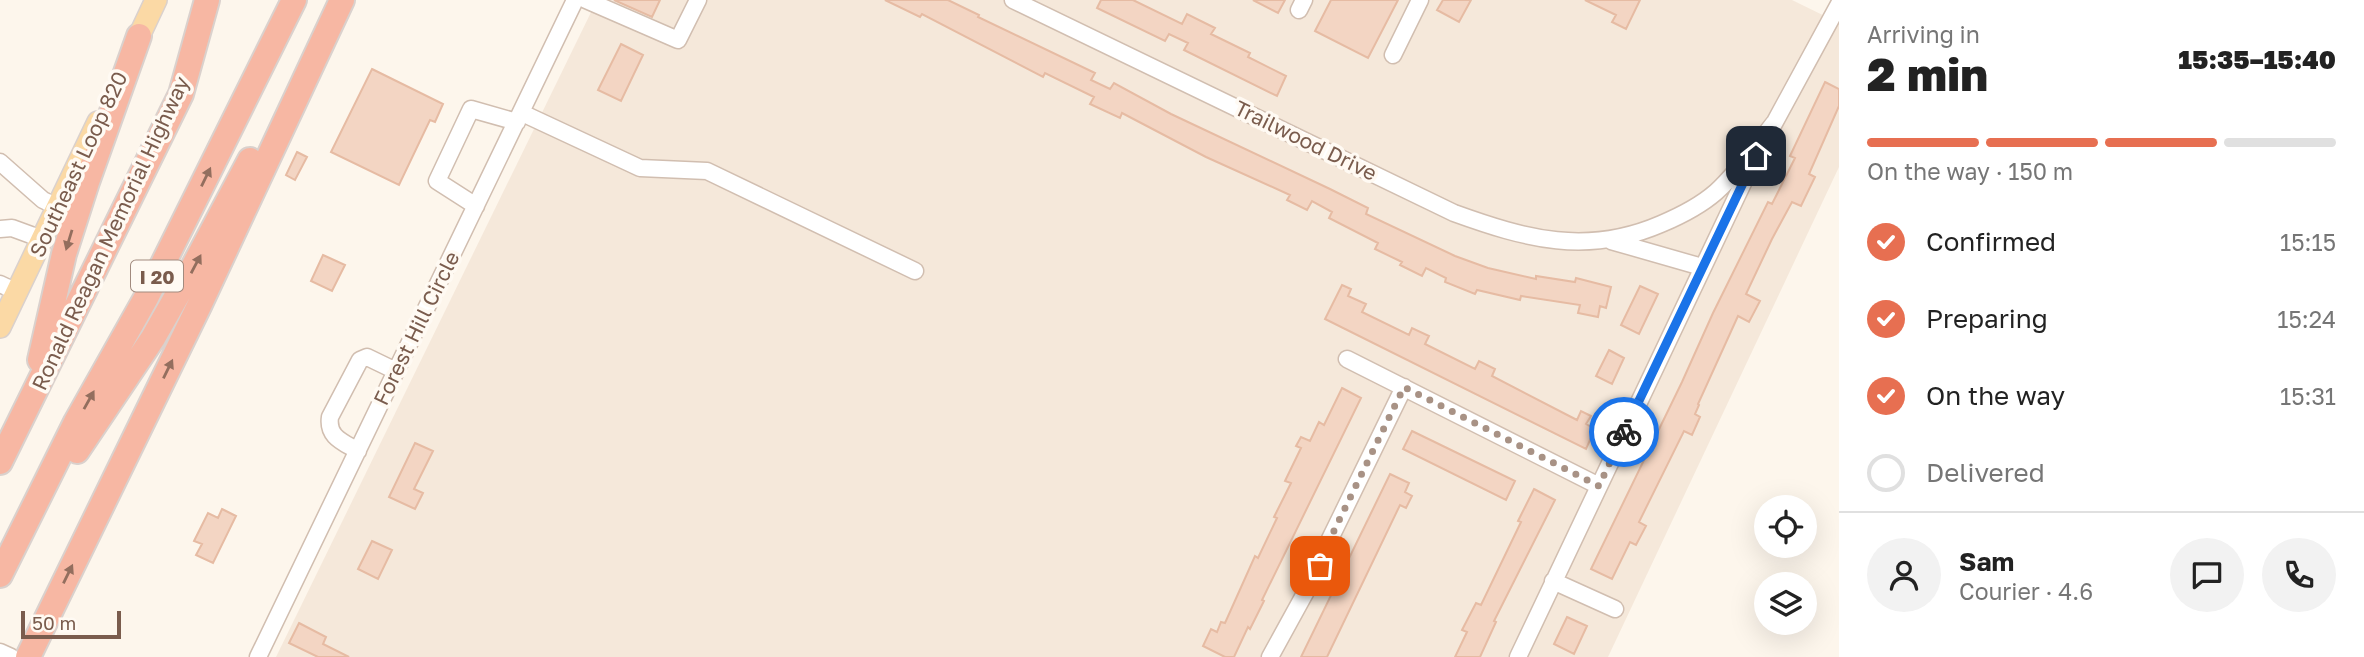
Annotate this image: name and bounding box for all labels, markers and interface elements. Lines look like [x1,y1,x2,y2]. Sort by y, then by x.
text: Arriving in [1867,20,1980,48]
text: 15:35–15:40 [2178,44,2336,75]
text: 2 min [1867,46,1988,101]
street label: Southeast Loop 820 [24,67,132,261]
street label: Ronald Reagan Memorial Highway [26,72,194,394]
street label: Trailwood Drive [1230,94,1382,186]
pin [1726,126,1786,186]
icon: home [1737,137,1775,175]
text: On the way · 150 m [1867,157,2073,185]
one-way arrow [201,167,212,187]
icon: check [1867,223,1905,261]
text: Confirmed [1926,226,2056,257]
text: 15:15 [2280,228,2336,256]
one-way arrow [63,229,74,250]
street label: Forest Hill Circle [367,247,465,409]
one-way arrow [189,253,201,273]
road number: I 20 [131,260,183,292]
icon: check [1867,300,1905,338]
text: Preparing [1926,303,2048,334]
text: 15:24 [2277,305,2336,333]
one-way arrow [163,359,174,379]
icon: check [1867,377,1905,415]
text: On the way [1926,380,2065,411]
text: 15:31 [2280,382,2336,410]
one-way arrow [83,390,95,409]
courier [1589,397,1659,467]
icon: bike [1605,413,1643,451]
text: Delivered [1926,457,2045,488]
map controls [1754,495,1817,635]
button: locate [1754,495,1817,558]
pin [1290,536,1350,596]
button: person [1867,538,1941,612]
button: chat [2170,538,2244,612]
button: phone [2262,538,2336,612]
text: Sam [1959,546,2014,577]
icon: bag [1301,547,1339,585]
one-way arrow [63,564,74,584]
button: layers [1754,572,1817,635]
text: Courier · 4.6 [1959,577,2093,605]
scale bar [21,608,121,640]
text: 50 m [32,611,76,634]

